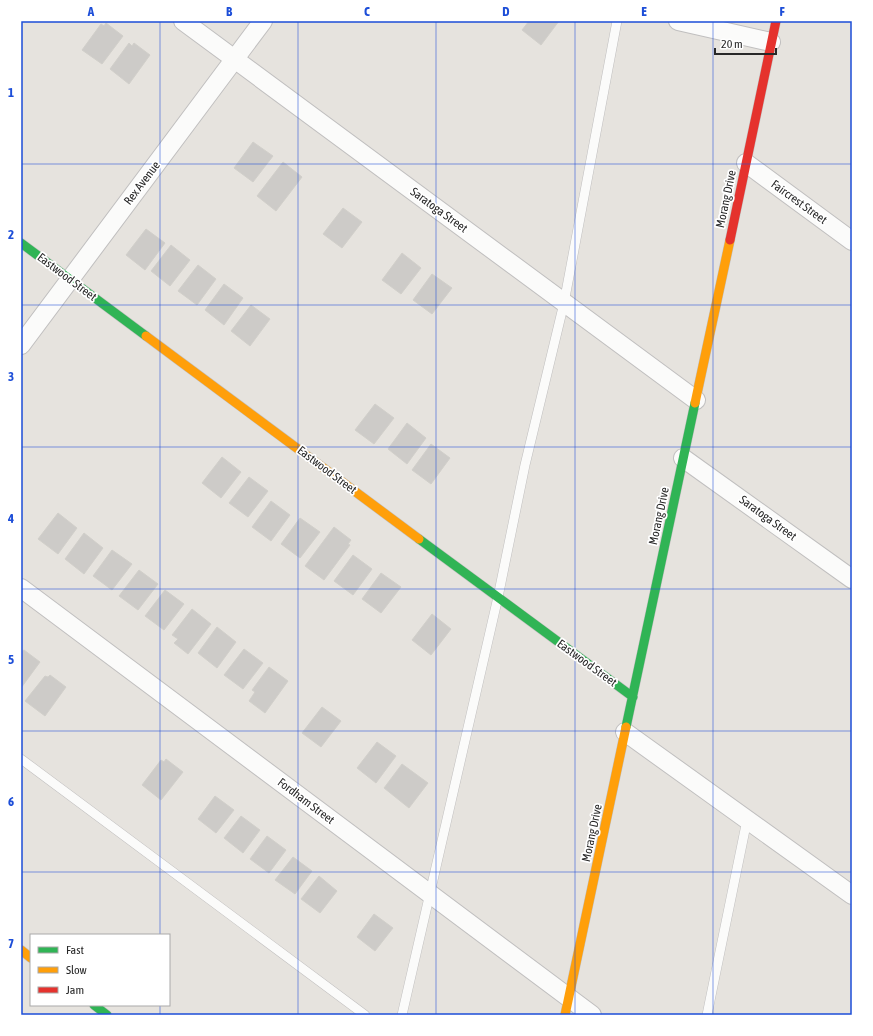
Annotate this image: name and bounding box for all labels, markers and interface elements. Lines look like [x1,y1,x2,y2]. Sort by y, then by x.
text: A [87,4,95,19]
text: B [226,4,233,19]
text: C [364,4,370,19]
text: D [502,4,510,19]
text: E [641,4,647,19]
text: F [779,4,785,19]
scale bar [715,30,776,56]
text: 20 m [721,37,743,51]
text: 1 [8,85,14,100]
street label: Rex Avenue [121,158,163,208]
street label: Morang Drive [713,169,739,229]
street label: Faircrest Street [768,177,830,227]
street label: Saratoga Street [408,185,471,236]
text: 2 [8,227,14,242]
street label: Eastwood Street [35,250,100,304]
text: 3 [8,369,14,384]
street label: Eastwood Street [295,443,360,497]
street label: Morang Drive [646,486,672,546]
street label: Saratoga Street [737,493,800,544]
text: 4 [7,511,14,526]
street label: Eastwood Street [554,637,620,690]
text: 5 [8,652,14,667]
street label: Fordham Street [275,775,338,827]
text: 6 [8,794,14,809]
street label: Morang Drive [579,803,605,863]
legend [30,934,170,1006]
text: 7 [8,936,14,951]
text: Fast [66,943,84,957]
text: Slow [66,963,87,977]
text: Jam [66,983,84,997]

